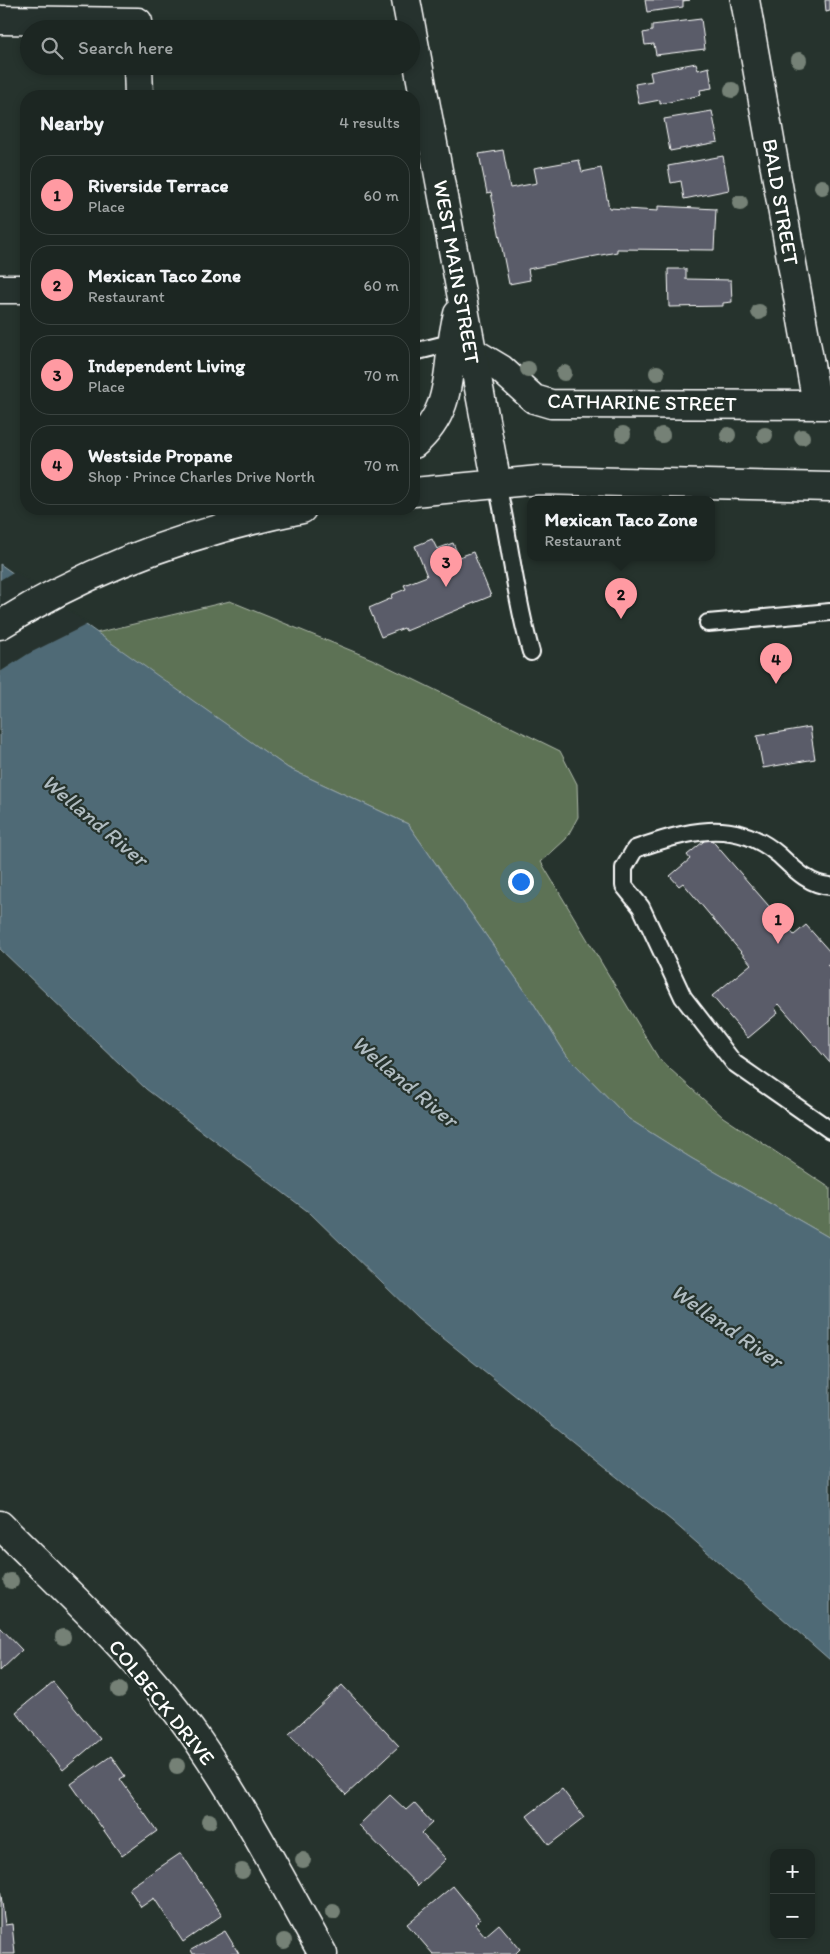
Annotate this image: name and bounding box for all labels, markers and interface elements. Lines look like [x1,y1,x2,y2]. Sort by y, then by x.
search box [20,20,420,75]
icon: search [38,34,66,62]
text: Search here [78,36,173,59]
text: Nearby [40,110,104,135]
text: 4 results [339,113,400,132]
street label: BALD STREET [758,137,804,267]
text: Riverside Terrace [88,174,229,197]
street label: WEST MAIN STREET [429,178,486,366]
text: 1 [53,186,61,205]
text: 60 m [364,186,399,205]
text: Place [88,197,125,216]
text: Mexican Taco Zone [88,264,241,287]
text: 2 [53,276,61,295]
text: 60 m [364,276,399,295]
text: Restaurant [88,287,165,306]
text: Independent Living [88,354,245,377]
text: 3 [53,366,61,385]
text: 70 m [364,366,399,385]
text: Place [88,377,125,396]
street label: CATHARINE STREET [547,388,737,416]
text: Westside Propane [88,444,233,467]
text: 4 [52,456,62,475]
text: 70 m [364,456,399,475]
text: Shop · Prince Charles Drive North [88,467,315,486]
popup [527,496,715,561]
text: Mexican Taco Zone [545,508,698,531]
text: Restaurant [545,531,621,550]
pin: 3 [430,546,462,587]
pin: 2 [605,578,637,619]
pin: 4 [760,643,792,684]
water label: Welland River [37,768,155,873]
your location [508,869,534,895]
pin: 1 [762,903,794,944]
water label: Welland River [347,1029,465,1134]
water label: Welland River [666,1278,790,1376]
street label: COLBECK DRIVE [104,1634,220,1770]
map controls [770,1849,815,1939]
button: + [770,1849,815,1894]
button: − [770,1894,815,1939]

